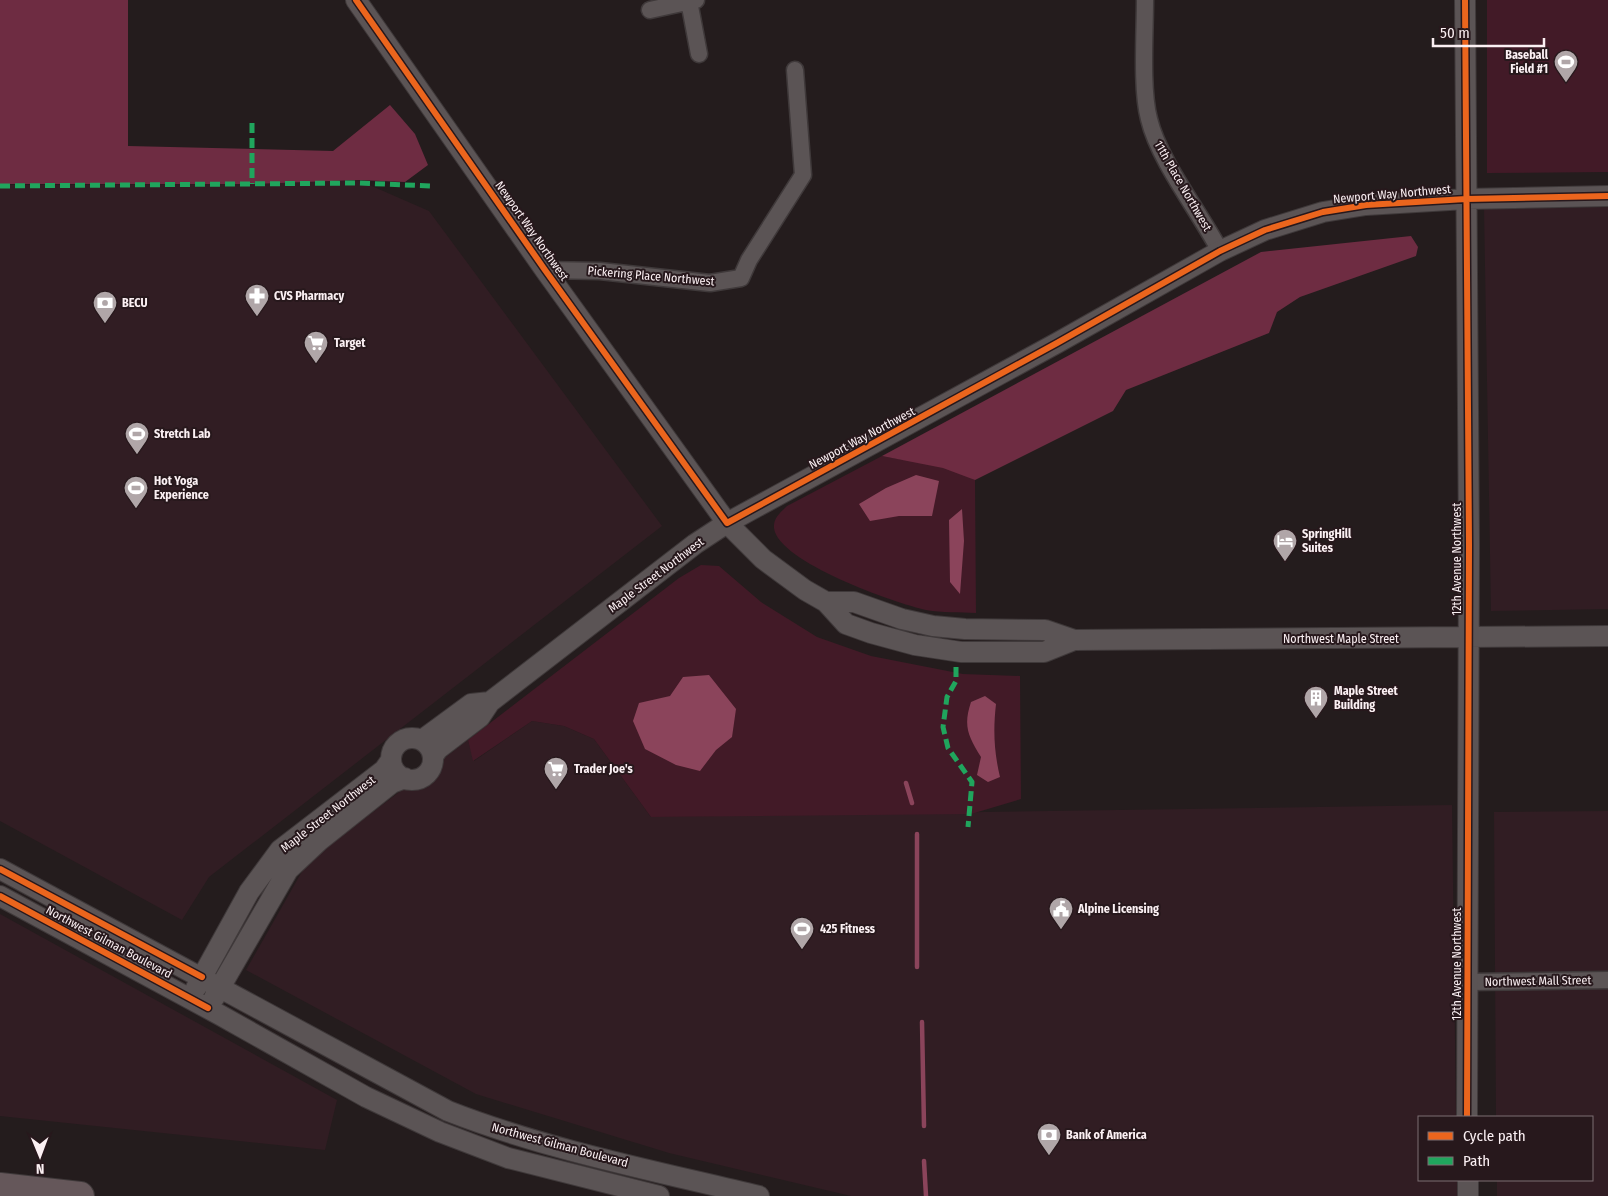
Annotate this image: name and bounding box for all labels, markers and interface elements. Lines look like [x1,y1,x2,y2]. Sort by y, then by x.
scale bar [1433,15,1544,47]
text: 50 m [1440,24,1470,42]
place label: Baseball Field #1 [1505,48,1549,76]
sports icon: Baseball Field #1 [1553,49,1579,83]
street label: 11th Place Northwest [1151,138,1215,234]
street label: Newport Way Northwest [492,179,572,283]
street label: Newport Way Northwest [1333,182,1451,206]
street label: Pickering Place Northwest [587,263,715,289]
pharmacy icon: CVS Pharmacy [244,283,270,317]
place label: CVS Pharmacy [274,289,344,303]
bank icon: BECU [92,290,118,324]
place label: BECU [122,296,147,310]
supermarket icon: Target [303,330,329,364]
place label: Target [334,336,366,350]
street label: Newport Way Northwest [807,404,917,472]
sports icon: Stretch Lab [124,421,150,455]
place label: Stretch Lab [154,427,211,441]
place label: Hot Yoga Experience [154,474,209,502]
sports icon: Hot Yoga Experience [123,475,149,509]
street label: 12th Avenue Northwest [1450,503,1464,615]
place label: SpringHill Suites [1302,527,1352,555]
hotel icon: SpringHill Suites [1272,528,1298,562]
street label: Maple Street Northwest [606,535,707,615]
street label: Northwest Maple Street [1283,632,1399,646]
place label: Maple Street Building [1334,684,1399,712]
building icon: Maple Street Building [1303,685,1329,719]
supermarket icon: Trader Joe's [543,756,569,790]
place label: Trader Joe's [574,762,633,776]
street label: Maple Street Northwest [278,773,378,855]
public building icon: Alpine Licensing [1048,896,1074,930]
place label: Alpine Licensing [1077,902,1159,916]
street label: Northwest Gilman Boulevard [44,903,174,981]
street label: 12th Avenue Northwest [1450,908,1464,1020]
sports icon: 425 Fitness [789,916,815,950]
place label: 425 Fitness [820,922,876,936]
street label: Northwest Mall Street [1485,973,1592,989]
legend [1418,1116,1593,1181]
street label: Northwest Gilman Boulevard [490,1120,630,1170]
bank icon: Bank of America [1036,1122,1062,1156]
text: Cycle path [1463,1127,1526,1145]
place label: Bank of America [1066,1128,1147,1142]
north arrow [15,1131,65,1181]
text: Path [1463,1152,1490,1170]
text: N [36,1160,45,1177]

